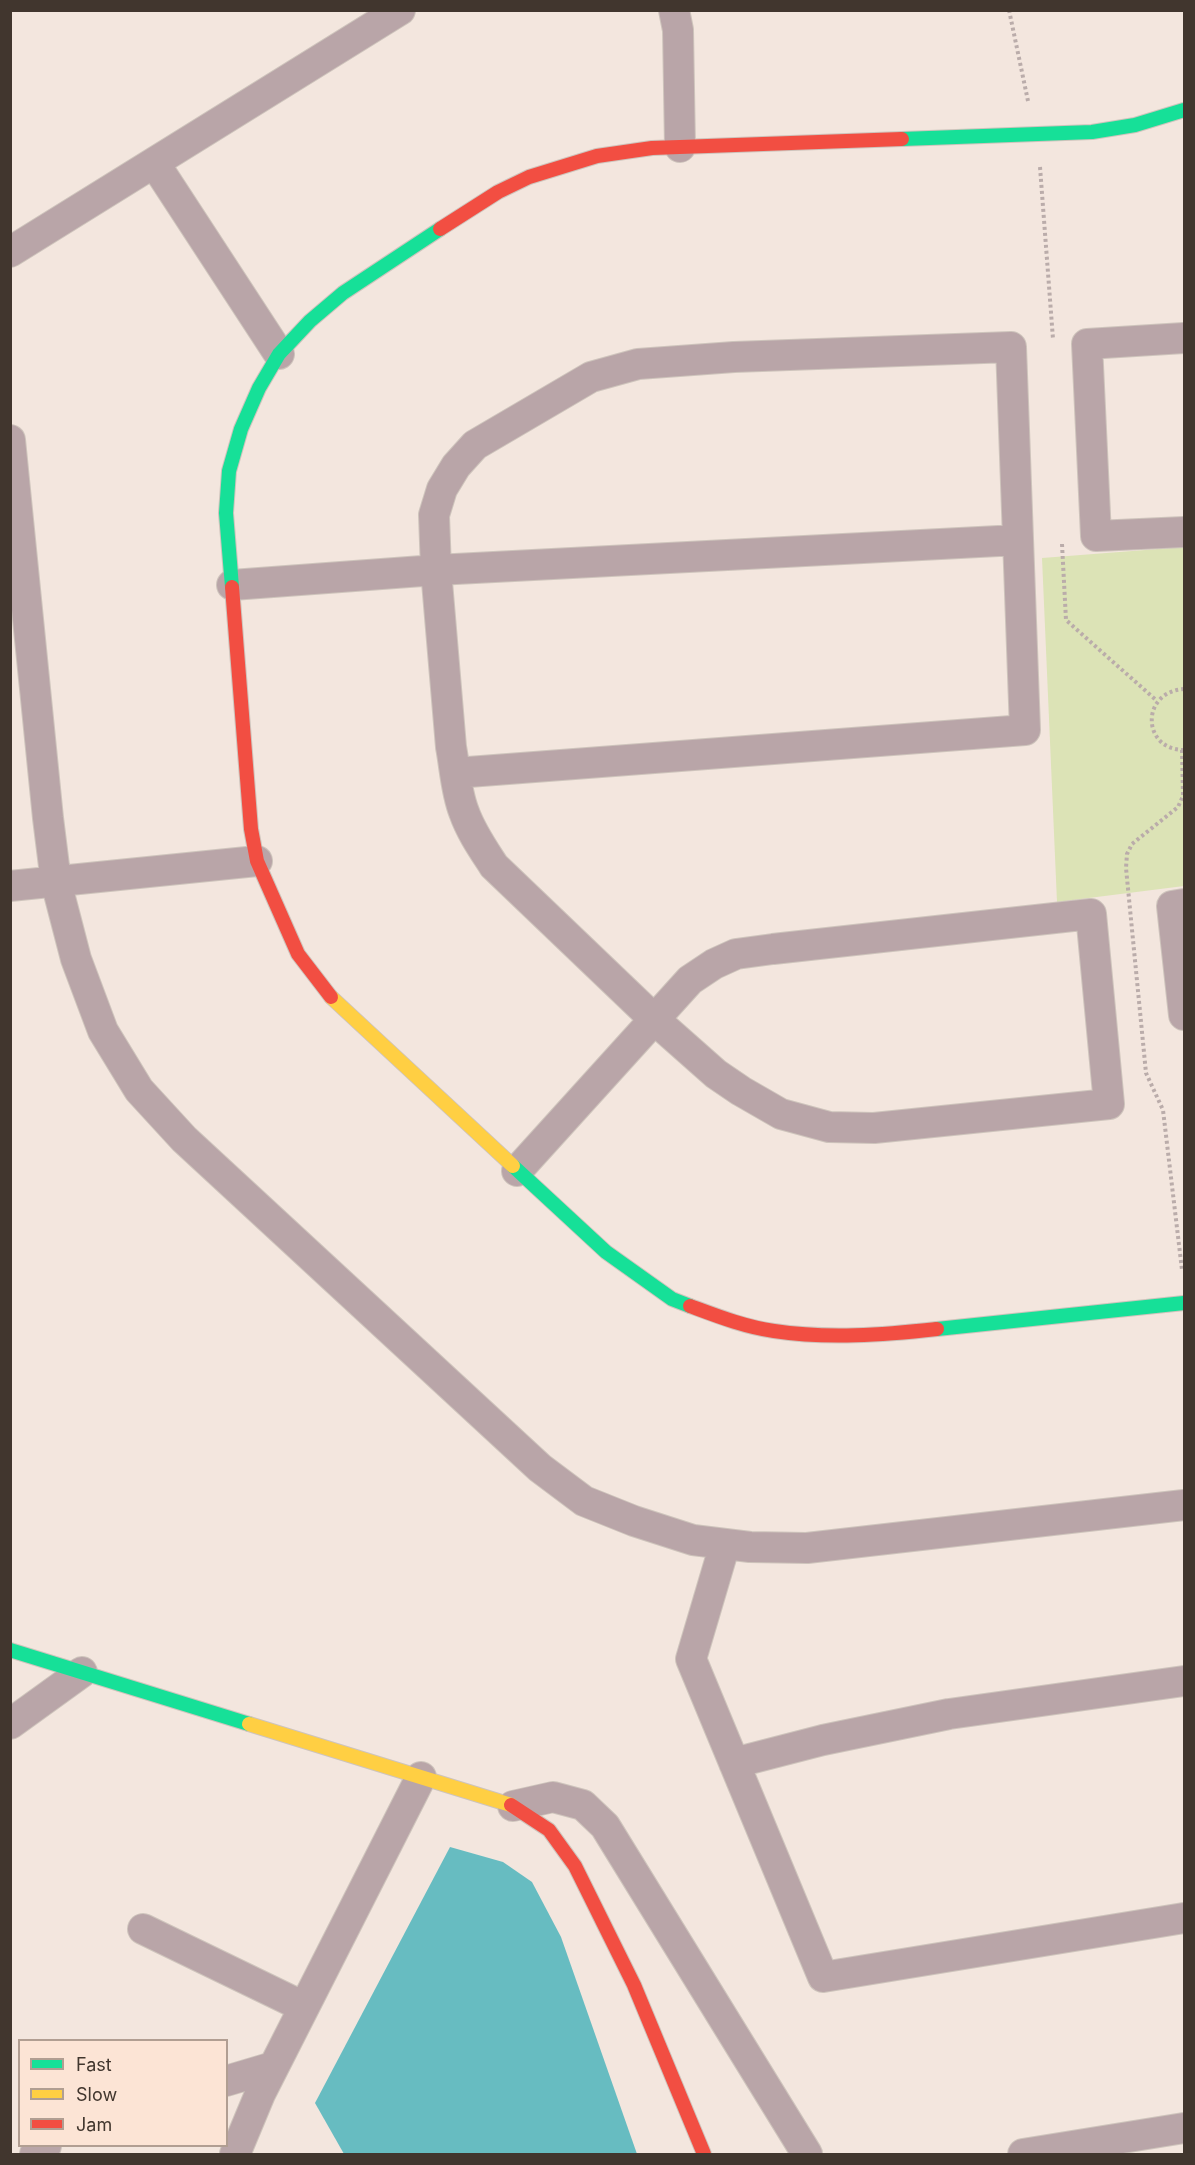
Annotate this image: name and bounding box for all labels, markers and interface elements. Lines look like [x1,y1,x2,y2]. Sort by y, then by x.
legend [18,2039,228,2147]
text: Fast [76,2054,112,2075]
text: Slow [76,2084,117,2105]
text: Jam [76,2114,112,2135]

